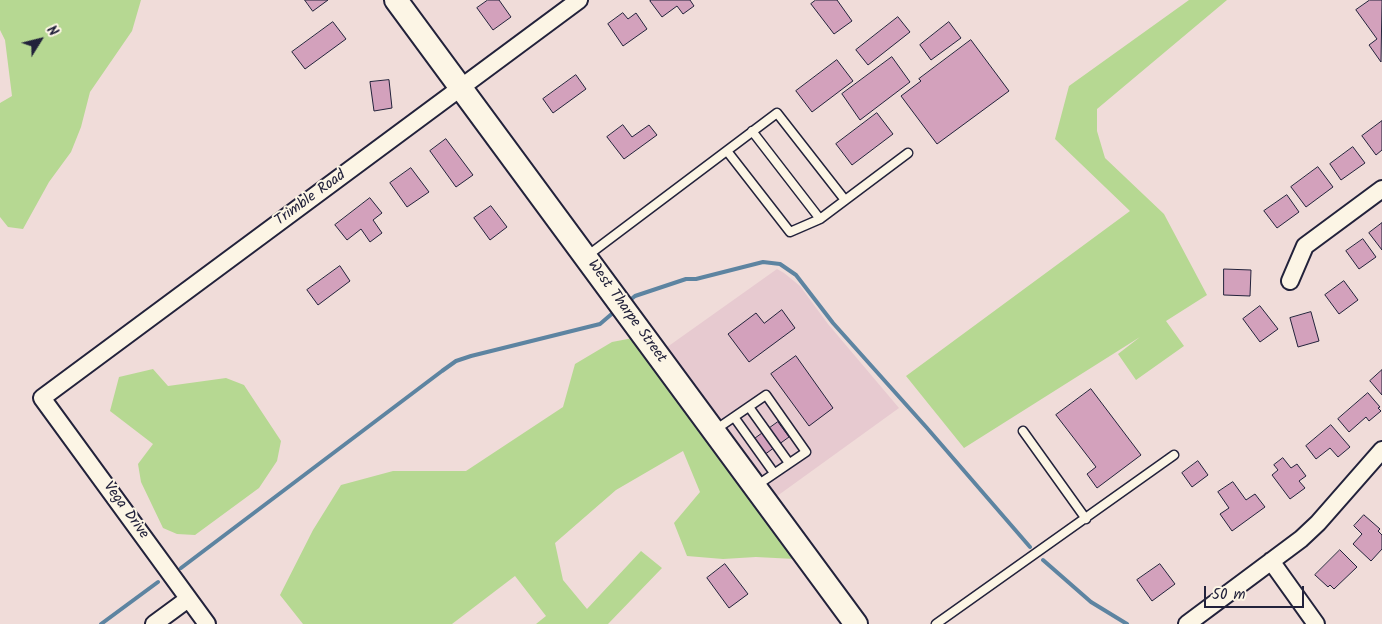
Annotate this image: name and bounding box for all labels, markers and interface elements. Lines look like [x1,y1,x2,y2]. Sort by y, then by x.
north arrow [15,15,65,65]
text: N [41,21,64,41]
street label: Trimble Road [272,167,350,231]
street label: West Tharpe Street [583,257,669,367]
street label: Vega Drive [98,479,152,543]
scale bar [1207,576,1307,608]
text: 50 m [1212,583,1246,607]

